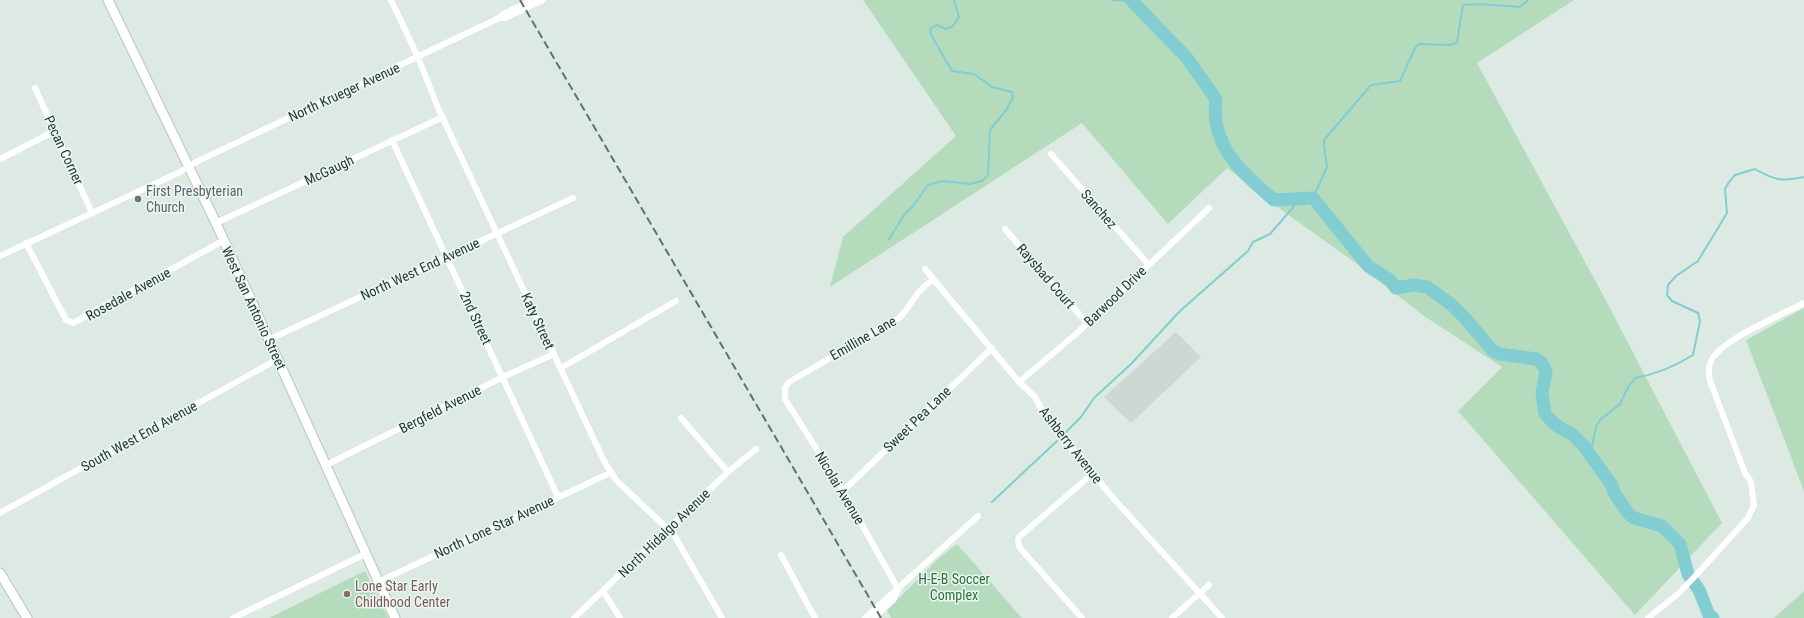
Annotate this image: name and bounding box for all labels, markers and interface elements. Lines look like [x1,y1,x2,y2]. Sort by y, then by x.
street label: North Krueger Avenue [286,59,403,125]
street label: Pecan Corner [41,113,87,187]
street label: McGaugh [302,152,356,188]
place label: First Presbyterian Church [146,183,243,215]
street label: Sanchez [1078,186,1120,232]
marker: First Presbyterian Church [133,194,143,204]
street label: North West End Avenue [358,234,482,304]
street label: Raysbad Court [1014,240,1078,312]
street label: West San Antonio Street [219,244,289,372]
street label: Barwood Drive [1081,262,1150,330]
street label: Rosedale Avenue [83,264,174,324]
street label: 2nd Street [457,289,495,347]
street label: Katy Street [518,290,558,352]
street label: Emilline Lane [827,312,899,363]
street label: Bergfeld Avenue [396,381,484,437]
street label: Sweet Pea Lane [880,382,954,455]
street label: South West End Avenue [78,397,200,475]
street label: Ashberry Avenue [1036,404,1106,487]
street label: Nicolai Avenue [812,449,868,528]
street label: North Hidalgo Avenue [615,485,713,581]
street label: North Lone Star Avenue [431,492,557,562]
park label: H-E-B Soccer Complex [918,571,990,603]
place label: Lone Star Early Childhood Center [355,578,450,610]
marker: Lone Star Early Childhood Center [342,589,352,599]

